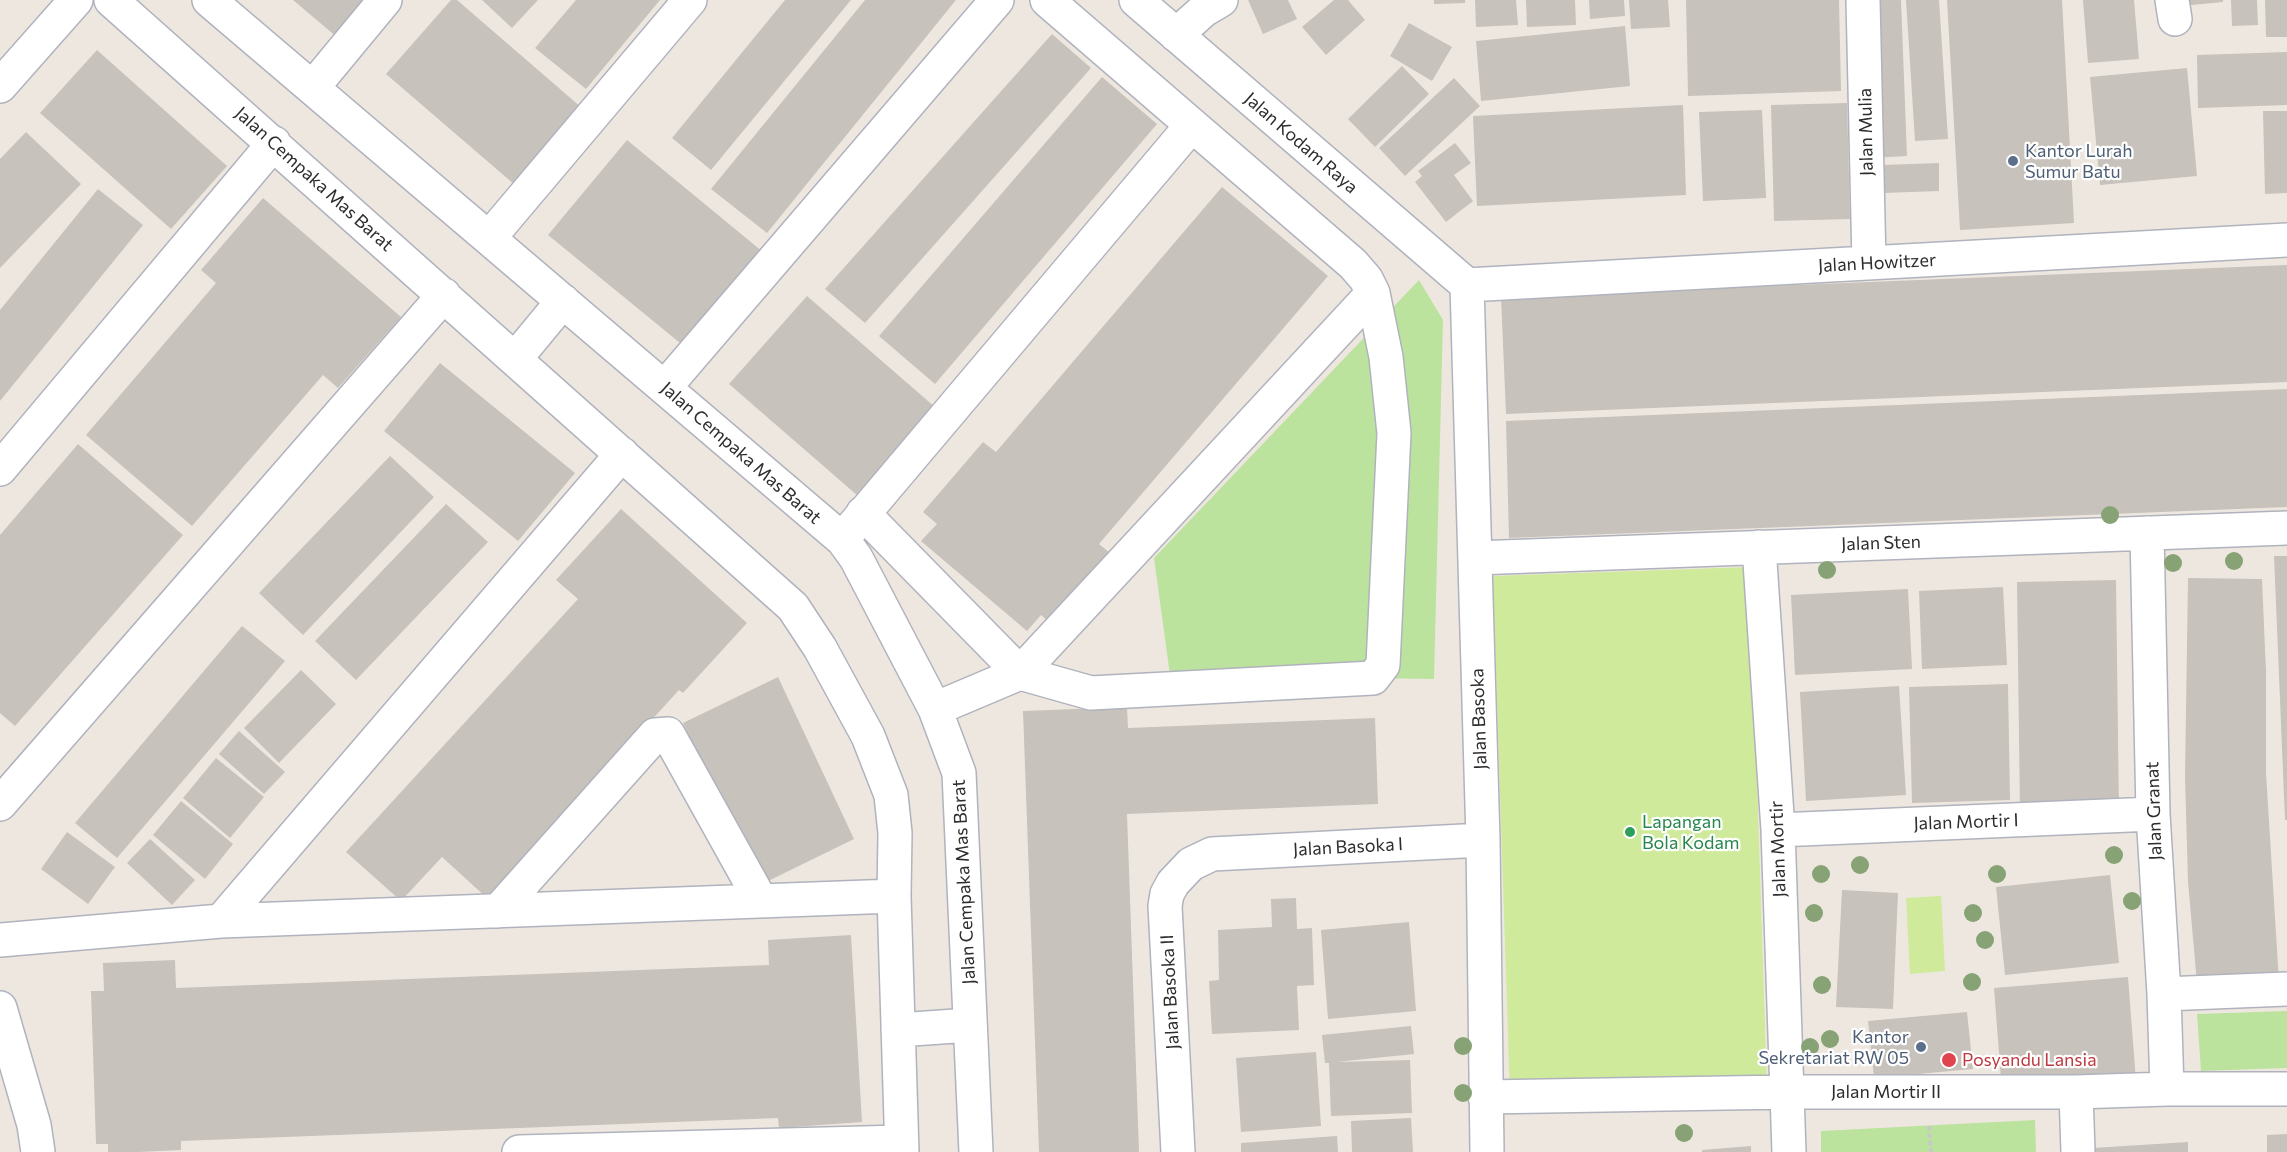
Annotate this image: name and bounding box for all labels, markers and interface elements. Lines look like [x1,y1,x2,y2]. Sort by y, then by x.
street label: Jalan Kodam Raya [1240,88,1362,198]
street label: Jalan Mulia [1854,88,1878,176]
street label: Jalan Cempaka Mas Barat [230,102,398,256]
place label: Kantor Lurah Sumur Batu [2025,140,2133,182]
marker: Kantor Lurah Sumur Batu [2006,154,2020,168]
street label: Jalan Howitzer [1817,249,1937,277]
street label: Jalan Cempaka Mas Barat [656,377,826,529]
street label: Jalan Sten [1841,531,1921,555]
street label: Jalan Basoka [1466,668,1492,770]
street label: Jalan Granat [2141,761,2167,861]
street label: Jalan Cempaka Mas Barat [948,779,980,985]
street label: Jalan Mortir [1766,800,1790,898]
street label: Jalan Mortir I [1913,809,2019,835]
place label: Lapangan Bola Kodam [1642,811,1740,854]
marker: Lapangan Bola Kodam [1623,825,1637,839]
street label: Jalan Basoka I [1292,833,1404,861]
street label: Jalan Basoka II [1156,934,1184,1050]
place label: Kantor Sekretariat RW 05 [1758,1026,1909,1068]
marker: Kantor Sekretariat RW 05 [1914,1040,1928,1054]
place label: Posyandu Lansia [1962,1049,2097,1071]
marker: Posyandu Lansia [1940,1051,1958,1069]
street label: Jalan Mortir II [1831,1081,1941,1103]

